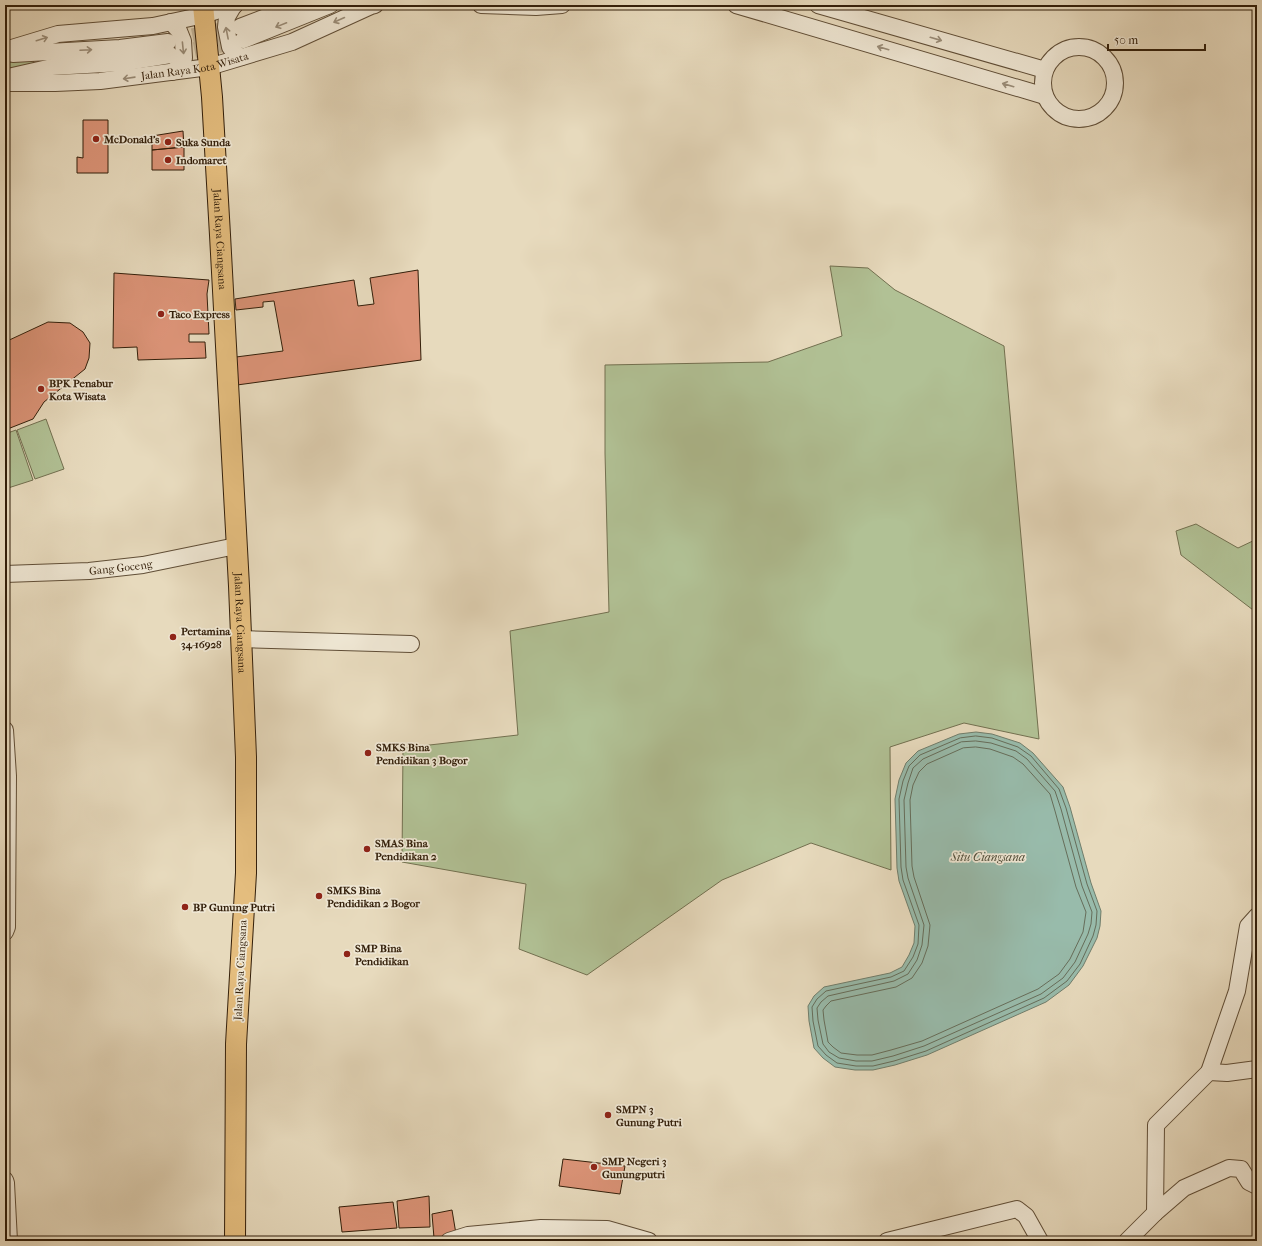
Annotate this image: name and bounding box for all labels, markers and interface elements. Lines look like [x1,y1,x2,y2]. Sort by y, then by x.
one-way arrow [334,17,346,24]
one-way arrow [275,21,287,29]
scale bar [1108,26,1205,52]
one-way arrow [223,27,231,40]
text: 50 m [1114,33,1138,47]
one-way arrow [36,35,49,42]
one-way arrow [929,36,942,43]
one-way arrow [180,41,187,54]
one-way arrow [876,44,889,51]
one-way arrow [79,46,92,53]
street label: Jalan Raya Kota Wisata [139,49,251,83]
one-way arrow [123,74,136,82]
one-way arrow [1001,81,1014,88]
place label: McDonald's [103,133,159,146]
marker: McDonald's [91,134,101,144]
place label: Suka Sunda [176,136,231,149]
marker: Suka Sunda [163,137,173,147]
place label: Indomaret [176,154,227,167]
marker: Indomaret [163,155,173,165]
street label: Jalan Raya Ciangsana [210,188,229,291]
place label: Taco Express [168,308,230,321]
marker: Taco Express [156,309,166,319]
place label: BPK Penabur Kota Wisata [49,377,113,403]
marker: BPK Penabur Kota Wisata [36,384,46,394]
street label: Gang Goceng [89,557,154,578]
street label: Jalan Raya Ciangsana [231,571,249,674]
place label: Pertamina 34-16928 [181,625,231,651]
marker: Pertamina 34-16928 [168,632,178,642]
place label: SMKS Bina Pendidikan 3 Bogor [376,741,468,767]
marker: SMKS Bina Pendidikan 3 Bogor [363,748,373,758]
place label: SMAS Bina Pendidikan 2 [375,837,437,863]
marker: SMAS Bina Pendidikan 2 [362,844,372,854]
water label: Situ Ciangsana [950,850,1025,864]
place label: SMKS Bina Pendidikan 2 Bogor [327,884,420,910]
marker: SMKS Bina Pendidikan 2 Bogor [314,891,324,901]
place label: BP Gunung Putri [193,901,276,914]
marker: BP Gunung Putri [180,902,190,912]
street label: Jalan Raya Ciangsana [231,919,250,1022]
place label: SMP Bina Pendidikan [355,942,409,968]
marker: SMP Bina Pendidikan [342,949,352,959]
place label: SMPN 3 Gunung Putri [616,1103,683,1129]
marker: SMPN 3 Gunung Putri [603,1110,613,1120]
place label: SMP Negeri 3 Gunungputri [602,1155,667,1181]
marker: SMP Negeri 3 Gunungputri [589,1162,599,1172]

